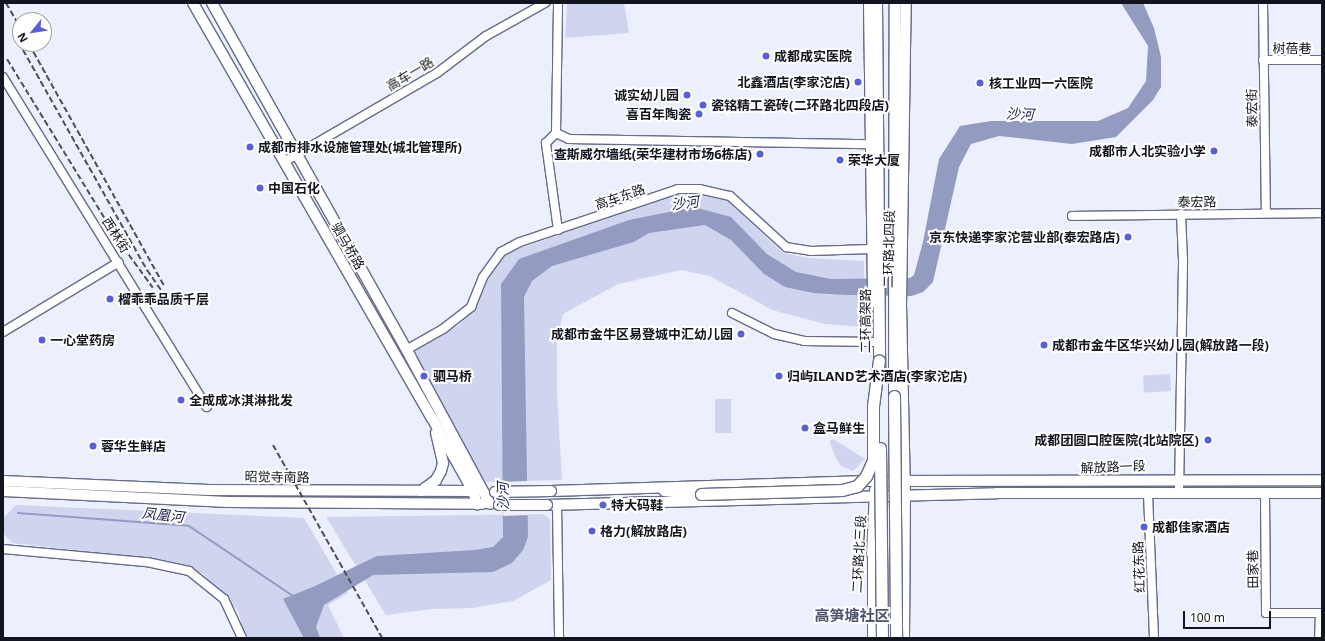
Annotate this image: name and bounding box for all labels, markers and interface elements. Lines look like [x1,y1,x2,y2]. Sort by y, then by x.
north arrow [12,12,52,52]
text: N [13,30,31,45]
street label: 树蓓巷 [1273,40,1311,56]
place label: 成都成实医院 [774,48,852,64]
marker: 成都成实医院 [761,51,771,61]
street label: 高车一路 [384,54,436,94]
place label: 北鑫酒店(李家沱店) [737,74,850,90]
place label: 核工业四一六医院 [989,75,1093,91]
marker: 北鑫酒店(李家沱店) [853,77,863,87]
marker: 核工业四一六医院 [974,77,986,89]
place label: 诚实幼儿园 [614,87,679,103]
street label: 泰宏街 [1244,88,1260,128]
marker: 诚实幼儿园 [682,90,692,100]
place label: 瓷铭精工瓷砖(二环路北四段店) [711,97,889,113]
marker: 瓷铭精工瓷砖(二环路北四段店) [698,100,708,110]
water label: 沙河 [1006,105,1034,123]
place label: 喜百年陶瓷 [626,106,691,122]
marker: 喜百年陶瓷 [694,109,704,119]
place label: 成都市排水设施管理处(城北管理所) [258,139,462,155]
marker: 成都市排水设施管理处(城北管理所) [245,142,255,152]
place label: 成都市人北实验小学 [1089,143,1206,159]
place label: 查斯威尔墙纸(荣华建材市场6栋店) [554,146,752,162]
marker: 成都市人北实验小学 [1209,146,1219,156]
marker: 查斯威尔墙纸(荣华建材市场6栋店) [755,149,765,159]
place label: 荣华大厦 [848,152,900,168]
marker: 荣华大厦 [835,155,845,165]
place label: 中国石化 [268,180,320,196]
street label: 高车东路 [593,181,647,213]
marker: 中国石化 [255,183,265,193]
water label: 沙河 [670,193,700,213]
street label: 泰宏路 [1177,194,1217,210]
street label: 二环路北四段 [881,210,897,288]
street label: 西林街 [99,214,133,256]
street label: 驷马桥路 [328,220,368,272]
place label: 京东快递李家沱营业部(泰宏路店) [929,229,1120,245]
marker: 京东快递李家沱营业部(泰宏路店) [1123,232,1133,242]
street label: 二环高架路 [857,289,873,353]
place label: 榴乖乖品质千层 [118,291,209,307]
marker: 榴乖乖品质千层 [105,294,115,304]
place label: 成都市金牛区易登城中汇幼儿园 [551,326,733,342]
marker: 成都市金牛区易登城中汇幼儿园 [736,329,746,339]
place label: 一心堂药房 [50,332,115,348]
marker: 一心堂药房 [37,335,47,345]
place label: 成都市金牛区华兴幼儿园(解放路一段) [1052,337,1269,353]
marker: 成都市金牛区华兴幼儿园(解放路一段) [1039,340,1049,350]
place label: 驷马桥 [433,368,472,384]
place label: 归屿ILAND艺术酒店(李家沱店) [787,368,967,384]
marker: 驷马桥 [418,370,430,382]
marker: 归屿ILAND艺术酒店(李家沱店) [774,371,784,381]
place label: 全成成冰淇淋批发 [189,392,293,408]
marker: 全成成冰淇淋批发 [176,395,186,405]
place label: 盒马鲜生 [813,420,865,436]
marker: 盒马鲜生 [800,423,810,433]
place label: 成都团圆口腔医院(北站院区) [1034,432,1199,448]
marker: 成都团圆口腔医院(北站院区) [1202,434,1214,446]
place label: 蓉华生鲜店 [101,438,166,454]
marker: 蓉华生鲜店 [88,441,98,451]
street label: 解放路一段 [1080,458,1146,476]
street label: 昭觉寺南路 [244,469,310,485]
water label: 沙河 [494,482,512,510]
place label: 特大码鞋 [611,497,663,513]
marker: 特大码鞋 [598,500,608,510]
water label: 凤凰河 [141,504,185,526]
street label: 二环路北三段 [849,515,869,593]
place label: 成都佳家酒店 [1152,519,1230,535]
marker: 成都佳家酒店 [1139,522,1149,532]
place label: 格力(解放路店) [600,523,687,539]
marker: 格力(解放路店) [587,526,597,536]
street label: 红花东路 [1130,541,1148,593]
street label: 田家巷 [1245,549,1261,589]
scale bar [1185,603,1273,629]
district label: 高笋塘社区 [815,607,889,625]
text: 100 m [1190,609,1225,626]

